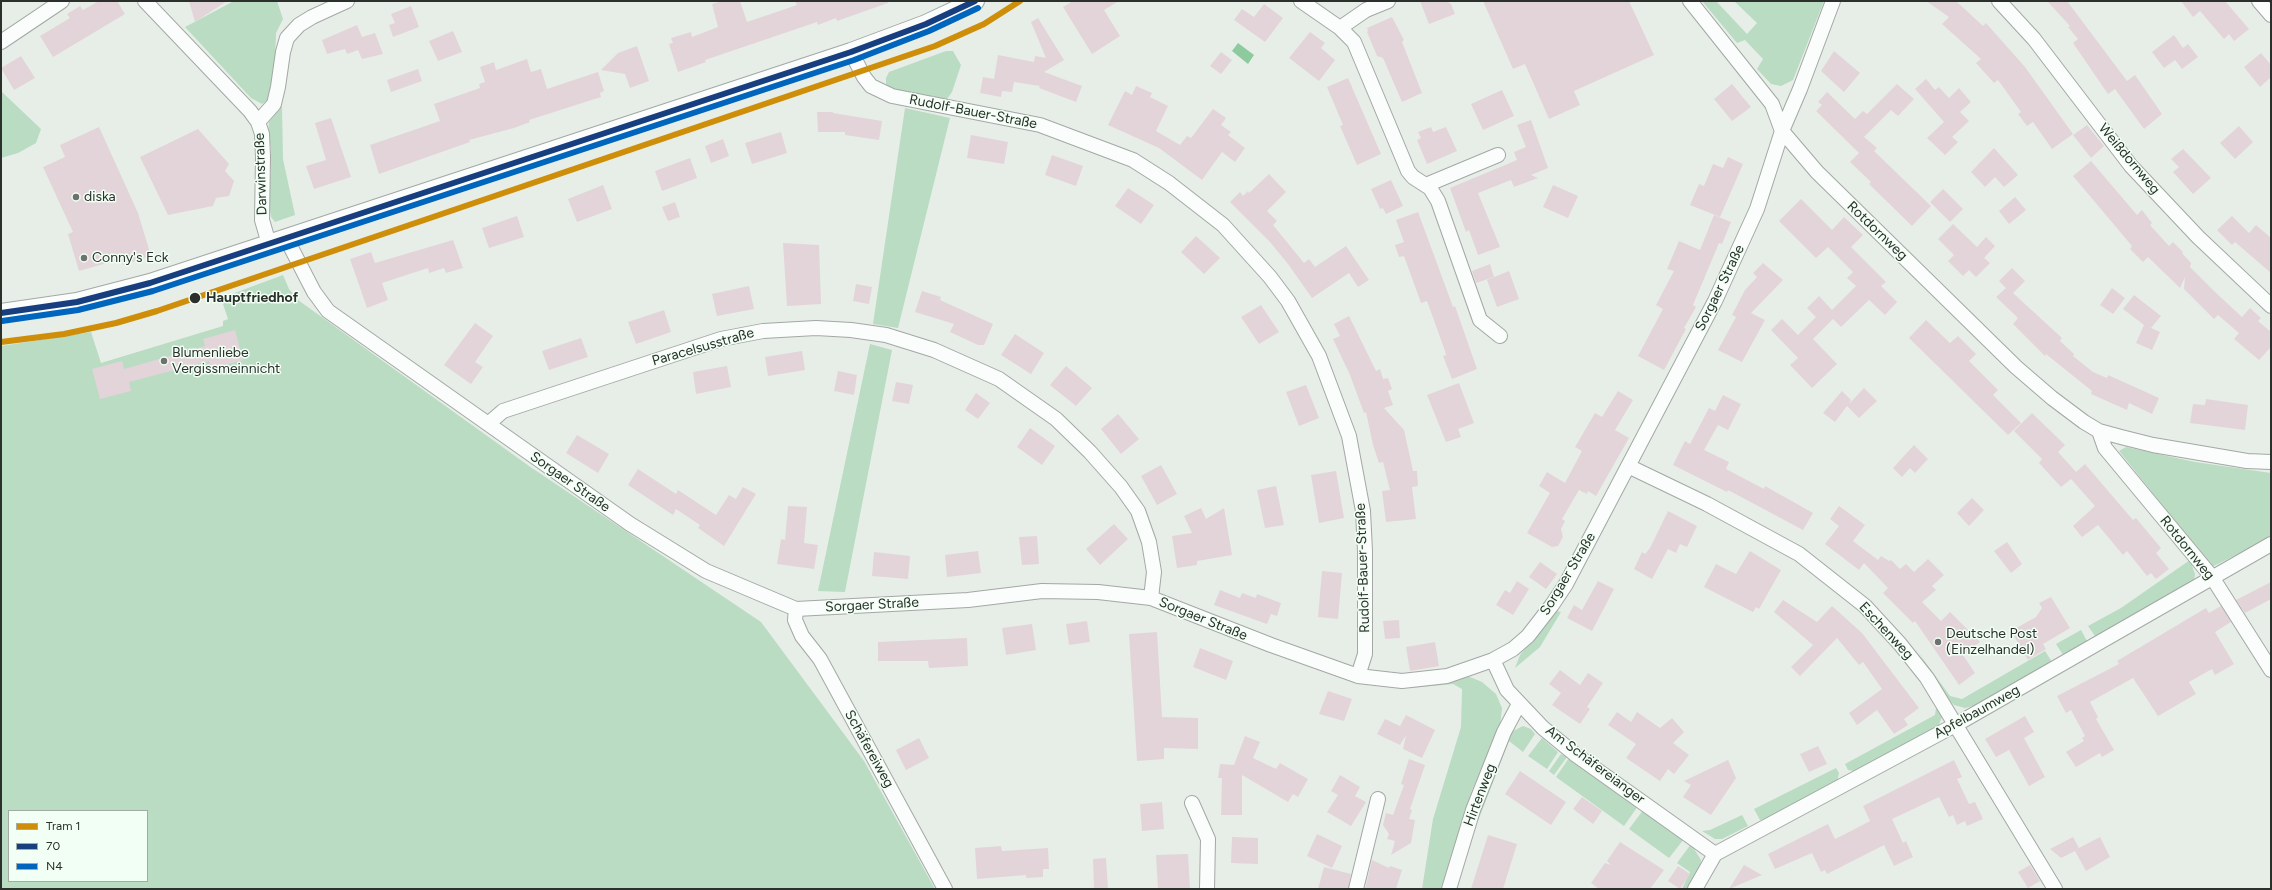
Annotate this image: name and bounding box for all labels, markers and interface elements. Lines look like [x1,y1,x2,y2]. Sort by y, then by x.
street label: Rudolf-Bauer-Straße [908,91,1038,133]
street label: Weißdornweg [2095,120,2163,198]
street label: Darwinstraße [251,132,271,216]
place label: diska [84,189,116,205]
marker: diska [71,192,81,202]
street label: Rotdornweg [1843,198,1911,264]
street label: Sorgaer Straße [1692,242,1748,334]
place label: Conny's Eck [92,250,169,266]
marker: Conny's Eck [79,253,89,263]
place label: Hauptfriedhof [206,290,298,306]
marker: Hauptfriedhof [188,291,202,305]
street label: Paracelsusstraße [650,324,756,370]
place label: Blumenliebe Vergissmeinnicht [172,345,280,378]
marker: Blumenliebe Vergissmeinnicht [159,356,169,366]
street label: Sorgaer Straße [527,448,613,516]
street label: Rudolf-Bauer-Straße [1352,503,1374,633]
street label: Rotdornweg [2156,513,2218,583]
street label: Sorgaer Straße [1537,529,1599,619]
street label: Sorgaer Straße [825,594,919,616]
street label: Sorgaer Straße [1156,594,1250,644]
street label: Eschenweg [1855,599,1917,663]
place label: Deutsche Post (Einzelhandel) [1946,626,2037,658]
marker: Deutsche Post (Einzelhandel) [1933,637,1943,647]
street label: Apfelbaumweg [1931,682,2023,742]
street label: Schäfereiweg [841,707,897,791]
street label: Am Schäfereianger [1542,722,1648,808]
street label: Hirtenweg [1460,761,1500,829]
legend [8,810,148,882]
text: Tram 1 [46,819,80,833]
text: 70 [46,839,60,853]
text: N4 [46,859,63,873]

